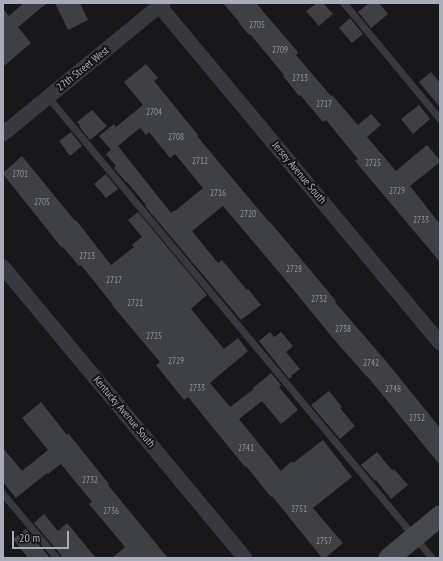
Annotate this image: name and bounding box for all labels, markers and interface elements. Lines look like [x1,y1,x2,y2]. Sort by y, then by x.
house number: 2705 [249,20,265,30]
street label: 27th Street West [54,44,112,94]
house number: 2709 [272,45,288,55]
house number: 2713 [292,73,308,83]
house number: 2717 [316,99,332,109]
house number: 2704 [146,107,162,117]
house number: 2708 [168,132,184,142]
street label: Jersey Avenue South [269,139,329,207]
house number: 2712 [192,156,208,166]
house number: 2725 [365,158,381,168]
house number: 2701 [12,169,28,179]
house number: 2729 [389,186,405,196]
house number: 2716 [210,188,226,198]
house number: 2705 [34,197,50,207]
house number: 2720 [240,209,256,219]
house number: 2733 [413,215,429,225]
house number: 2713 [79,251,95,261]
house number: 2728 [286,264,302,274]
house number: 2717 [106,275,122,285]
house number: 2732 [311,294,327,304]
house number: 2721 [127,298,143,308]
house number: 2738 [335,324,351,334]
house number: 2725 [146,331,162,341]
house number: 2729 [168,356,184,366]
house number: 2742 [363,358,379,368]
street label: Kentucky Avenue South [90,374,158,450]
house number: 2733 [189,383,205,393]
house number: 2748 [385,384,401,394]
house number: 2752 [409,413,425,423]
house number: 2741 [238,443,254,453]
house number: 2732 [82,475,98,485]
house number: 2751 [291,504,307,514]
house number: 2736 [103,506,119,516]
scale bar [14,523,71,549]
text: 20 m [19,530,40,545]
house number: 2757 [316,536,332,546]

